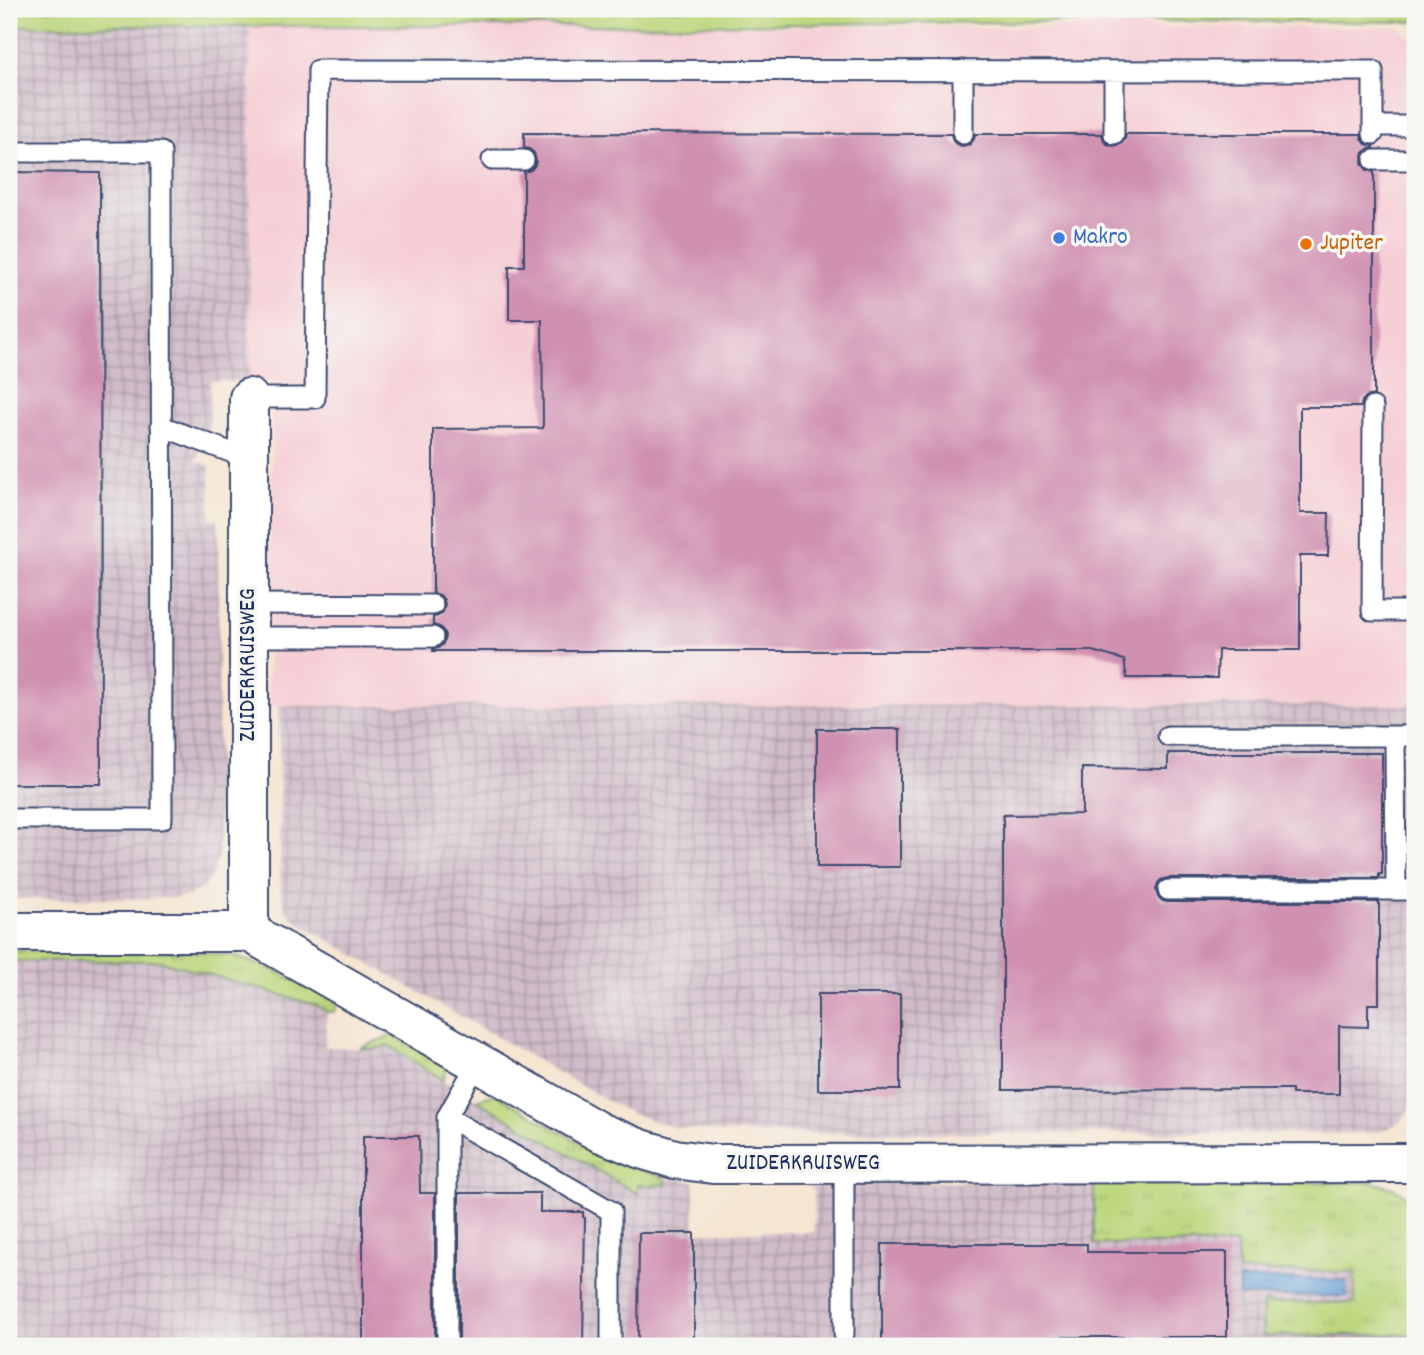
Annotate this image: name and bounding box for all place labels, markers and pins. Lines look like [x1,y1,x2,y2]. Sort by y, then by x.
place label: Makro [1073,221,1128,255]
place label: Jupiter [1320,227,1383,261]
marker: Makro [1051,230,1067,246]
marker: Jupiter [1298,236,1314,252]

